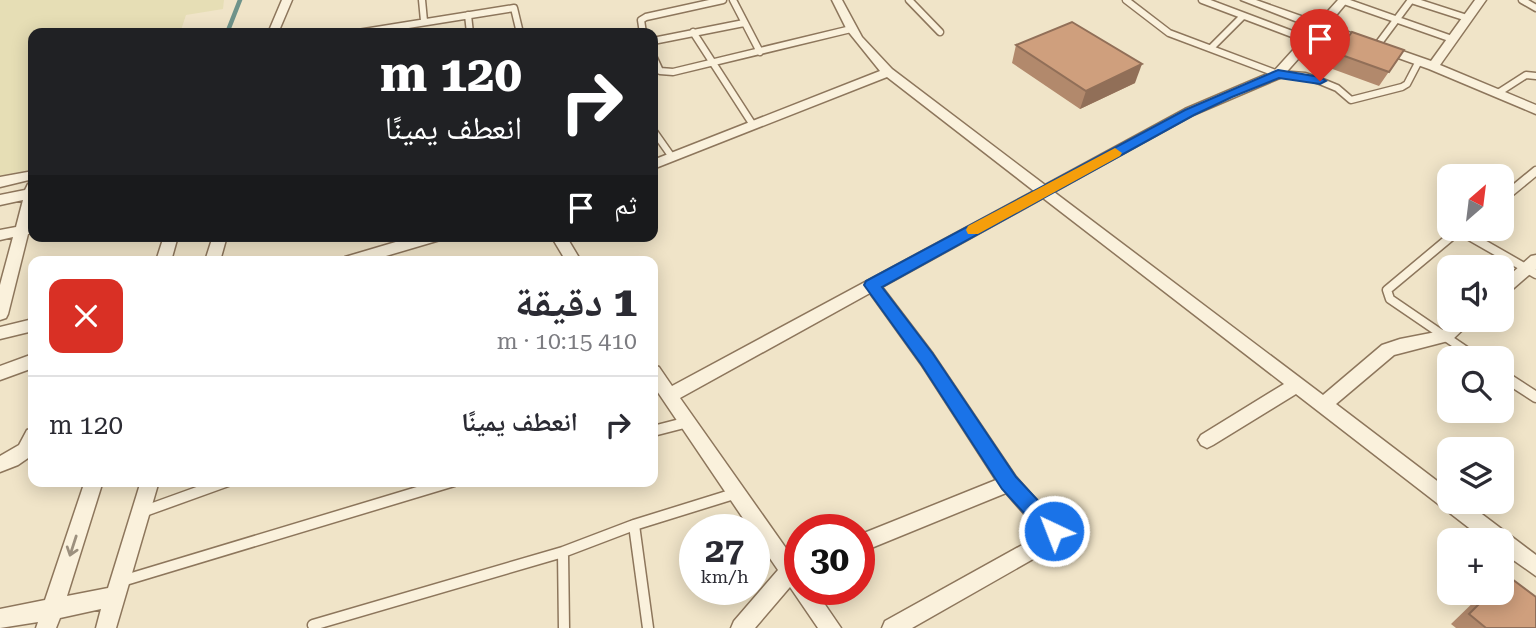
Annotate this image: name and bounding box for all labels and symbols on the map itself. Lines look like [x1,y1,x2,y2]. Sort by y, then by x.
pin [1290,9,1350,81]
north arrow [1437,164,1514,242]
position arrow [1017,494,1091,568]
speed limit sign: 30 [784,514,875,605]
one-way arrow [66,535,78,557]

